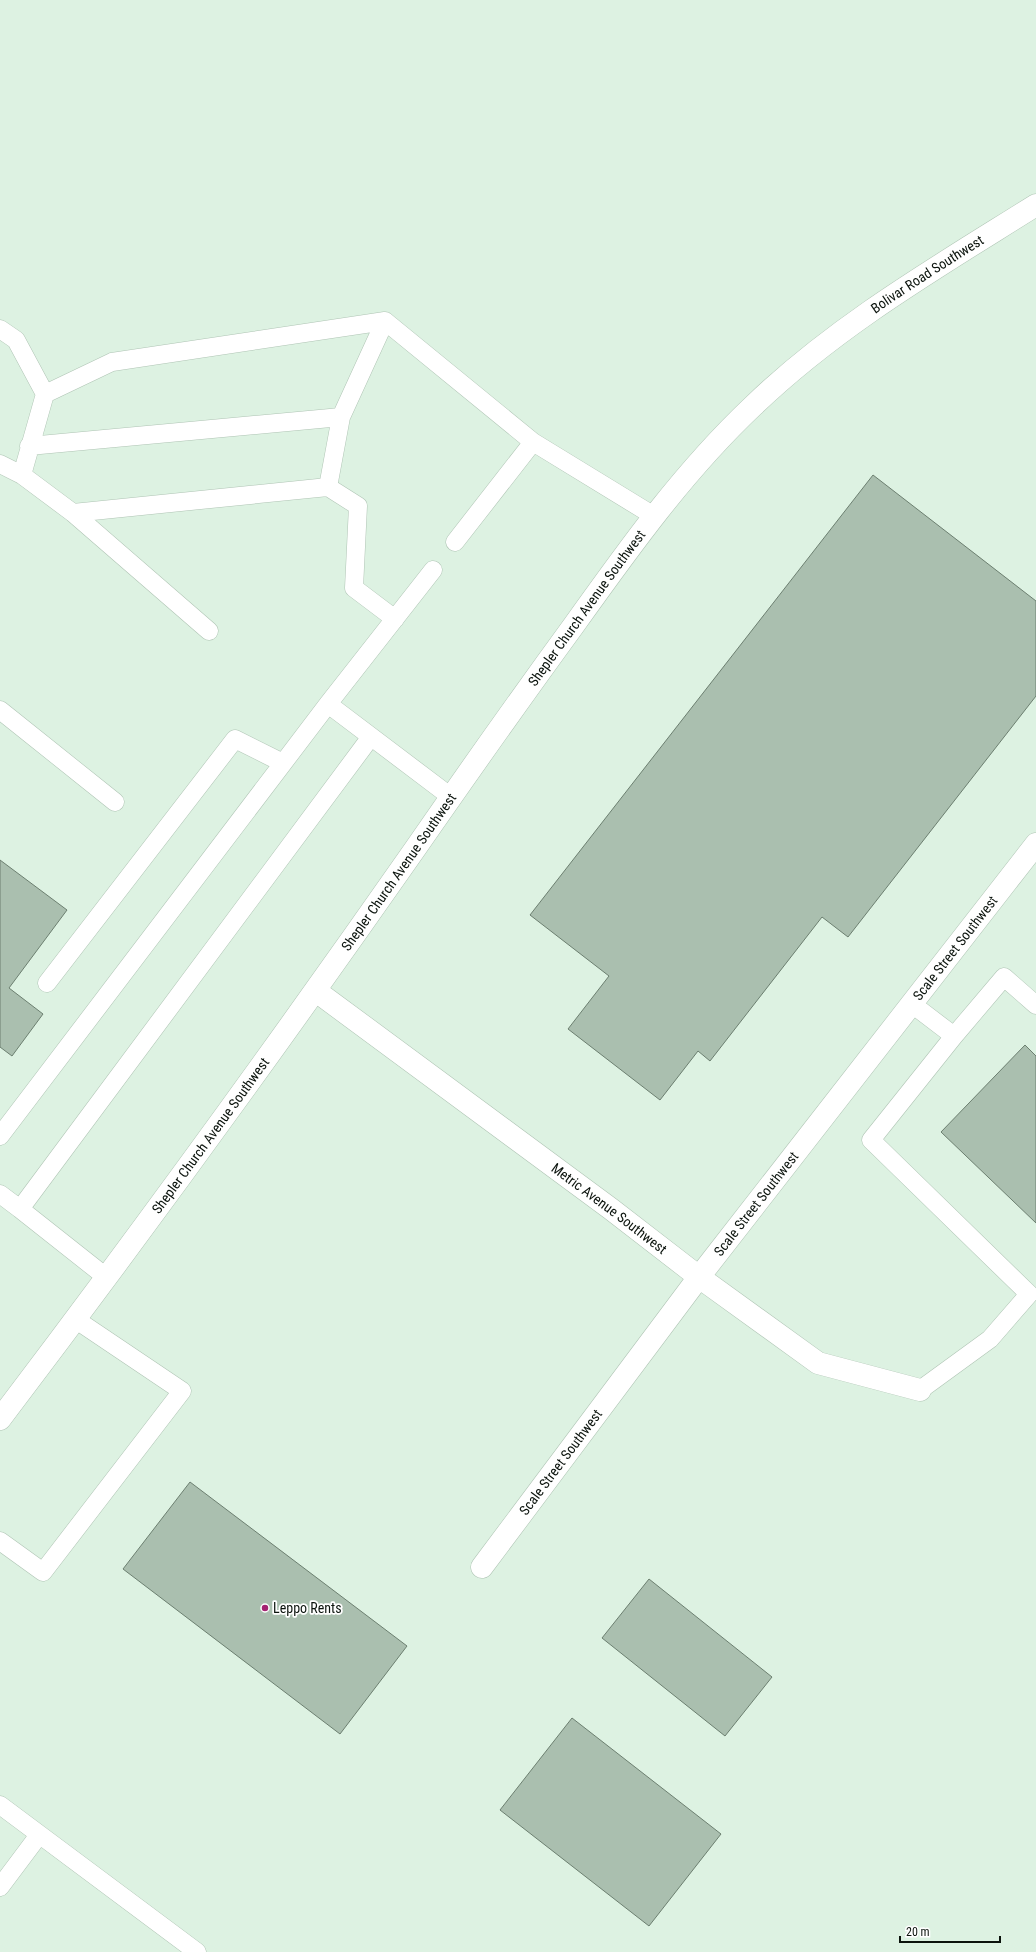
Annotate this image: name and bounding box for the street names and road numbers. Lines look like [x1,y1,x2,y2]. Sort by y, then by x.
street label: Bolivar Road Southwest [868,232,986,316]
street label: Shepler Church Avenue Southwest [525,527,649,689]
street label: Shepler Church Avenue Southwest [338,790,459,954]
street label: Scale Street Southwest [909,893,1001,1003]
street label: Shepler Church Avenue Southwest [148,1055,272,1217]
street label: Scale Street Southwest [710,1148,802,1259]
street label: Metric Avenue Southwest [548,1160,670,1257]
street label: Scale Street Southwest [516,1406,605,1518]

